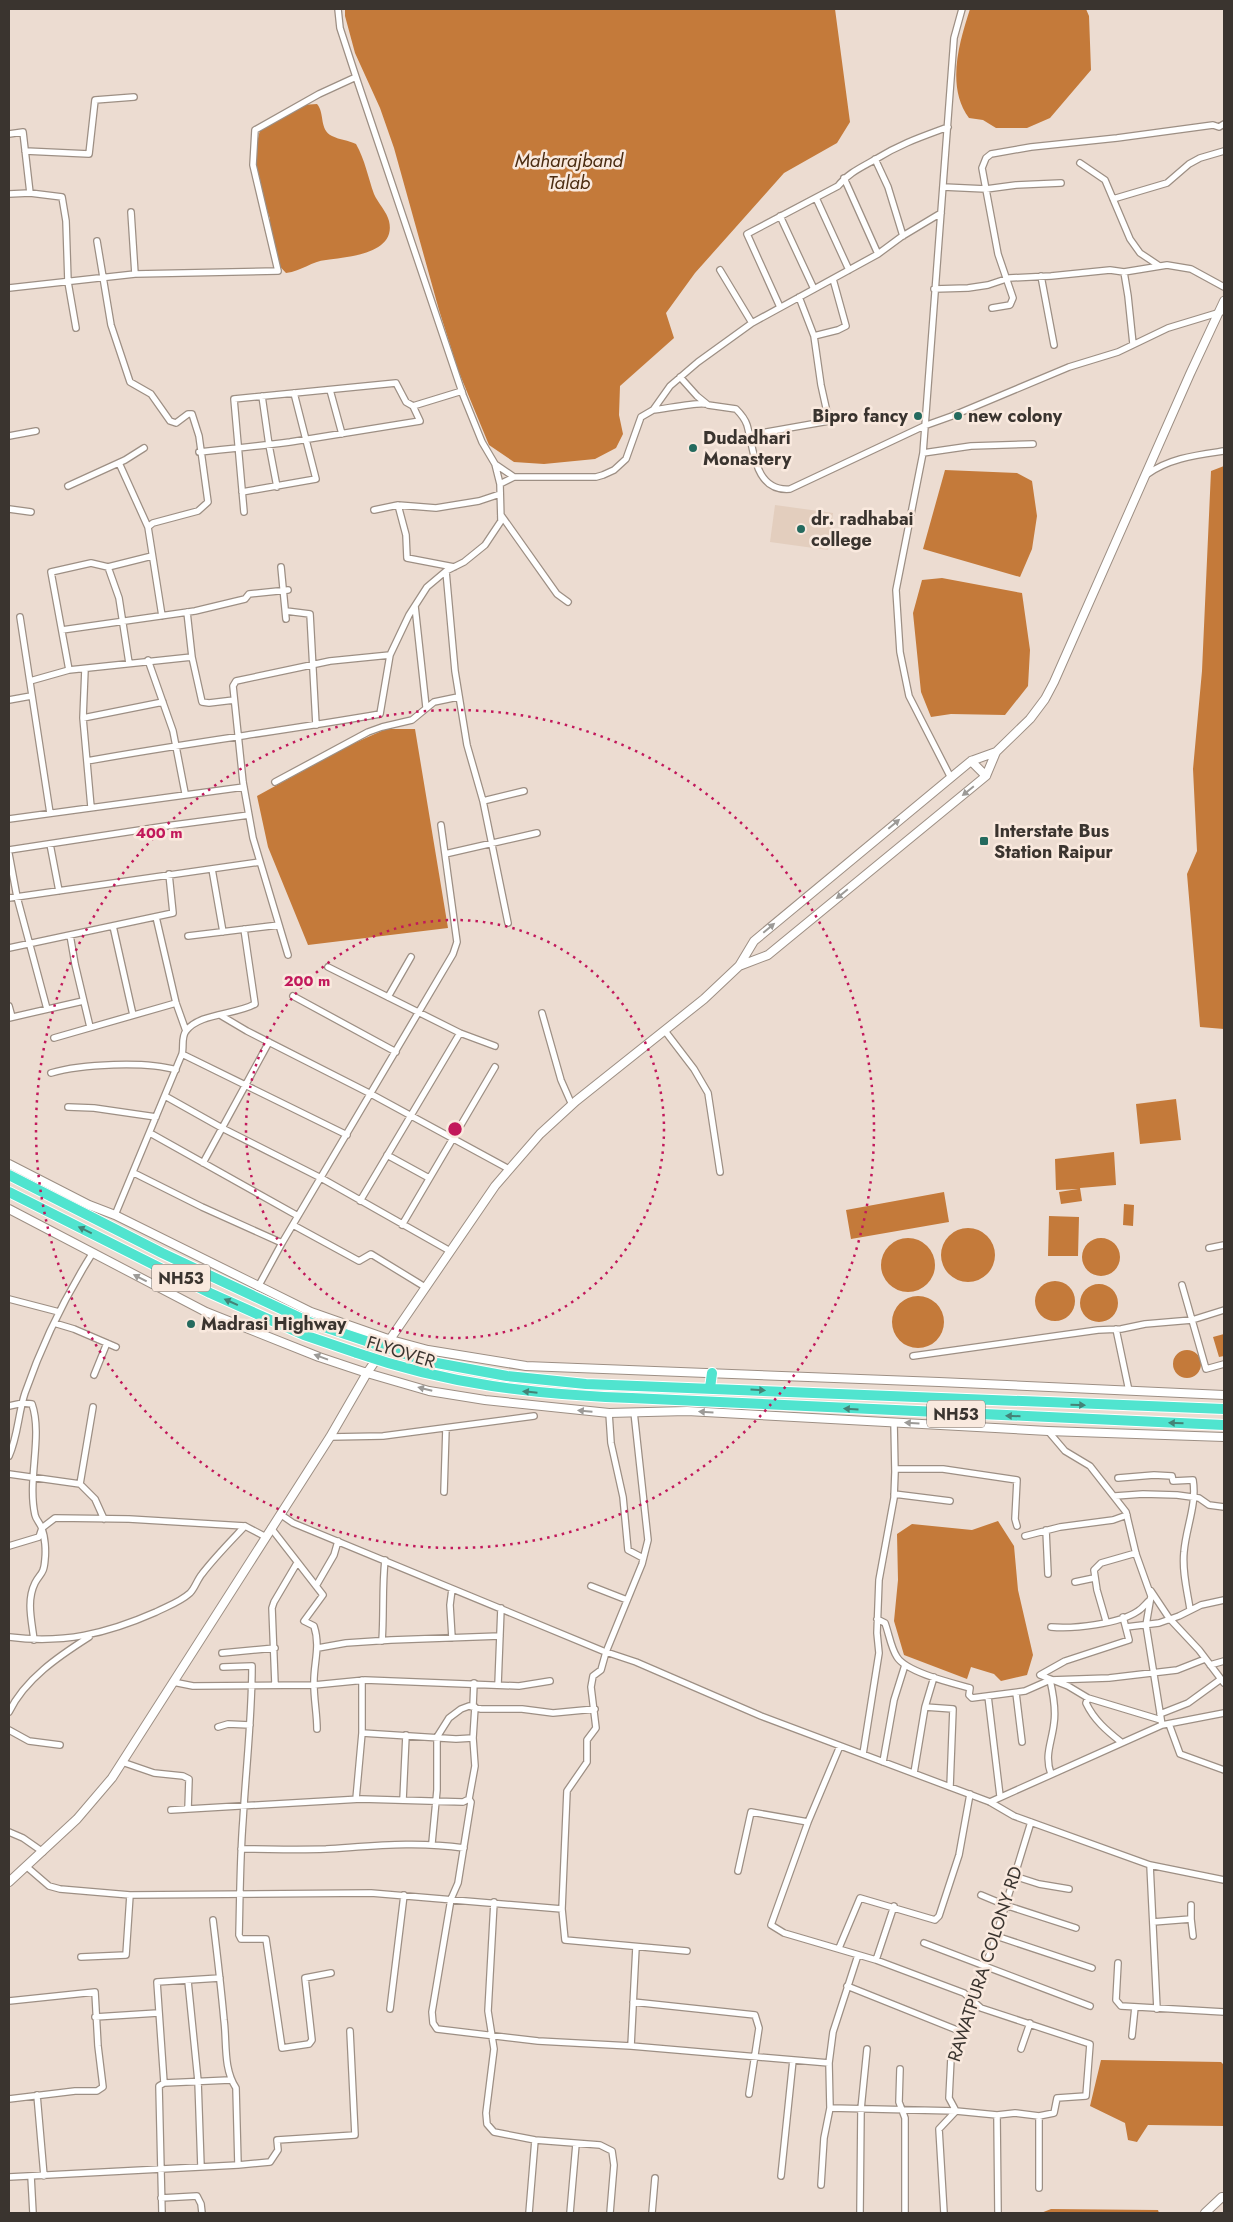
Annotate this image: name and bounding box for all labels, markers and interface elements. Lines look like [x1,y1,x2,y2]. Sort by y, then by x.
water label: Maharajband Talab [515,147,625,196]
place label: Bipro fancy [812,403,909,429]
place label: new colony [968,403,1063,429]
marker: Bipro fancy [912,410,924,422]
marker: new colony [952,410,964,422]
place label: Dudadhari Monastery [703,425,792,472]
marker: Dudadhari Monastery [687,442,699,454]
place label: dr. radhabai college [811,506,914,553]
marker: dr. radhabai college [795,523,807,535]
one-way arrow [961,785,974,796]
place label: Interstate Bus Station Raipur [994,818,1114,865]
one-way arrow [888,819,901,830]
text: 400 m [135,822,183,844]
marker: Interstate Bus Station Raipur [978,835,990,847]
one-way arrow [836,888,849,899]
one-way arrow [763,923,776,934]
text: 200 m [284,970,330,992]
centre of rings [446,1120,464,1138]
one-way arrow [78,1226,92,1234]
road number: NH53 [152,1264,210,1292]
one-way arrow [133,1274,147,1282]
one-way arrow [224,1298,238,1306]
place label: Madrasi Highway [201,1311,347,1337]
marker: Madrasi Highway [185,1318,197,1330]
street label: FLYOVER [363,1329,439,1375]
one-way arrow [313,1353,328,1360]
one-way arrow [417,1385,432,1393]
one-way arrow [751,1387,767,1395]
one-way arrow [522,1388,538,1396]
road number: NH53 [927,1400,985,1428]
one-way arrow [1070,1401,1086,1409]
one-way arrow [843,1405,859,1413]
one-way arrow [577,1407,593,1415]
one-way arrow [697,1408,713,1416]
one-way arrow [1005,1412,1021,1420]
one-way arrow [1167,1418,1183,1426]
one-way arrow [903,1419,919,1427]
street label: RAWATPURA COLONY RD [941,1863,1029,2065]

